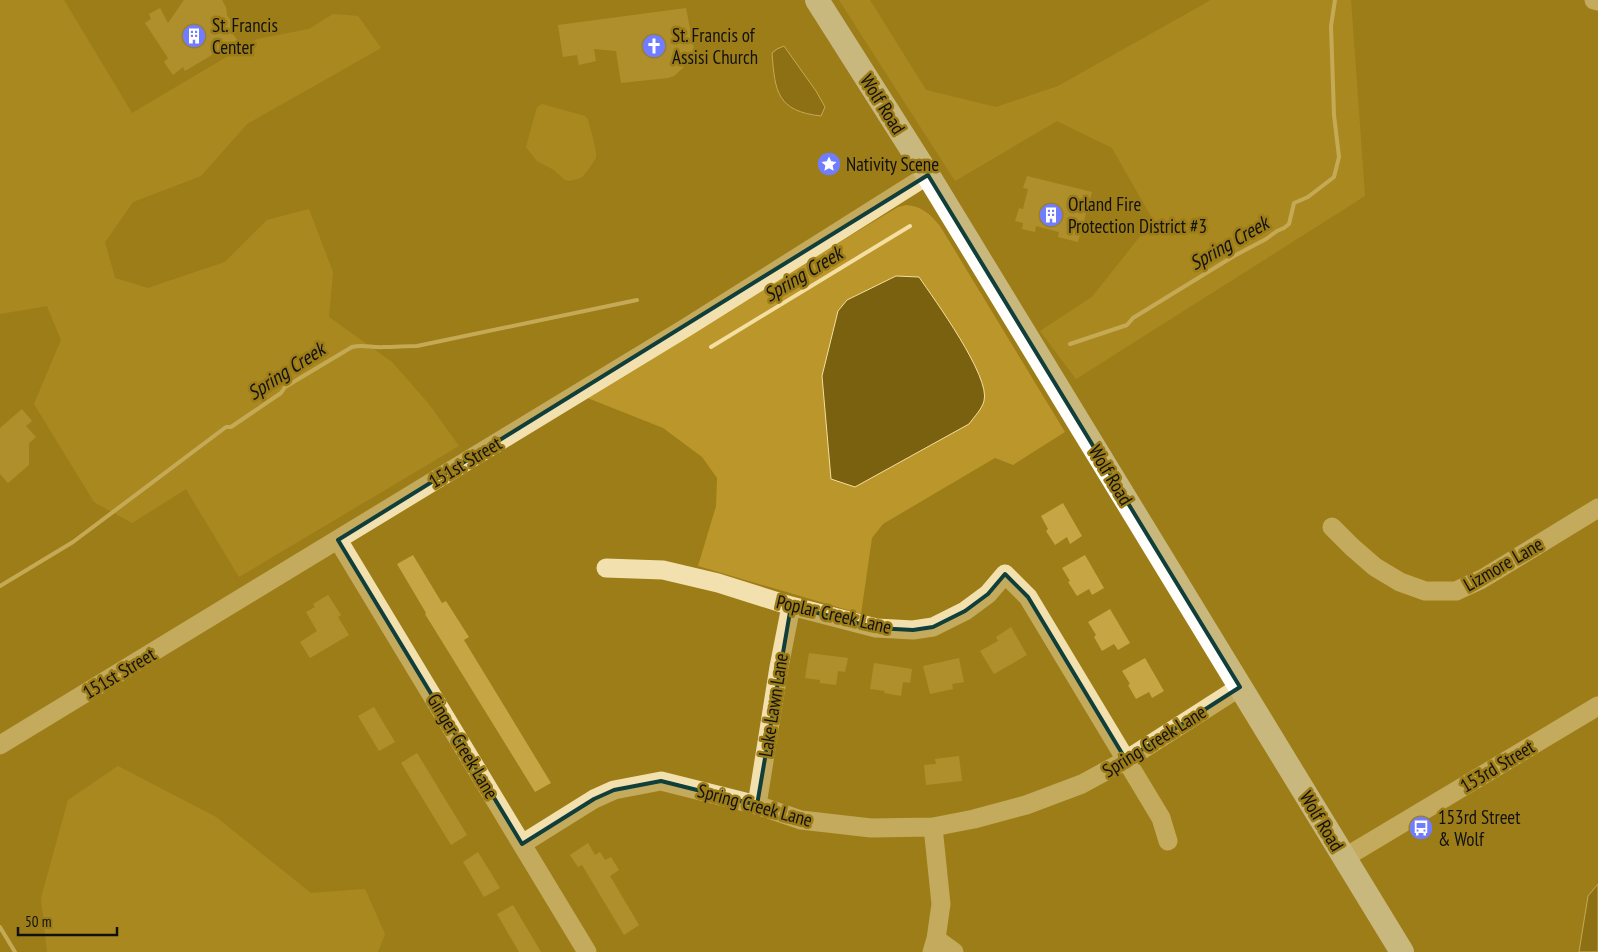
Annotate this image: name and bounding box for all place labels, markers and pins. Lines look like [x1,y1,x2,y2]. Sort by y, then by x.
place label: St. Francis Center [212,13,278,59]
building icon: St. Francis Center [181,23,207,49]
place label: St. Francis of Assisi Church [672,23,758,69]
church icon: St. Francis of Assisi Church [641,33,667,59]
place icon: Nativity Scene [816,151,842,177]
place label: Nativity Scene [846,152,939,176]
place label: Orland Fire Protection District #3 [1068,192,1207,238]
building icon: Orland Fire Protection District #3 [1038,202,1064,228]
place label: 153rd Street & Wolf [1438,805,1521,851]
bus stop icon: 153rd Street & Wolf [1408,815,1434,841]

